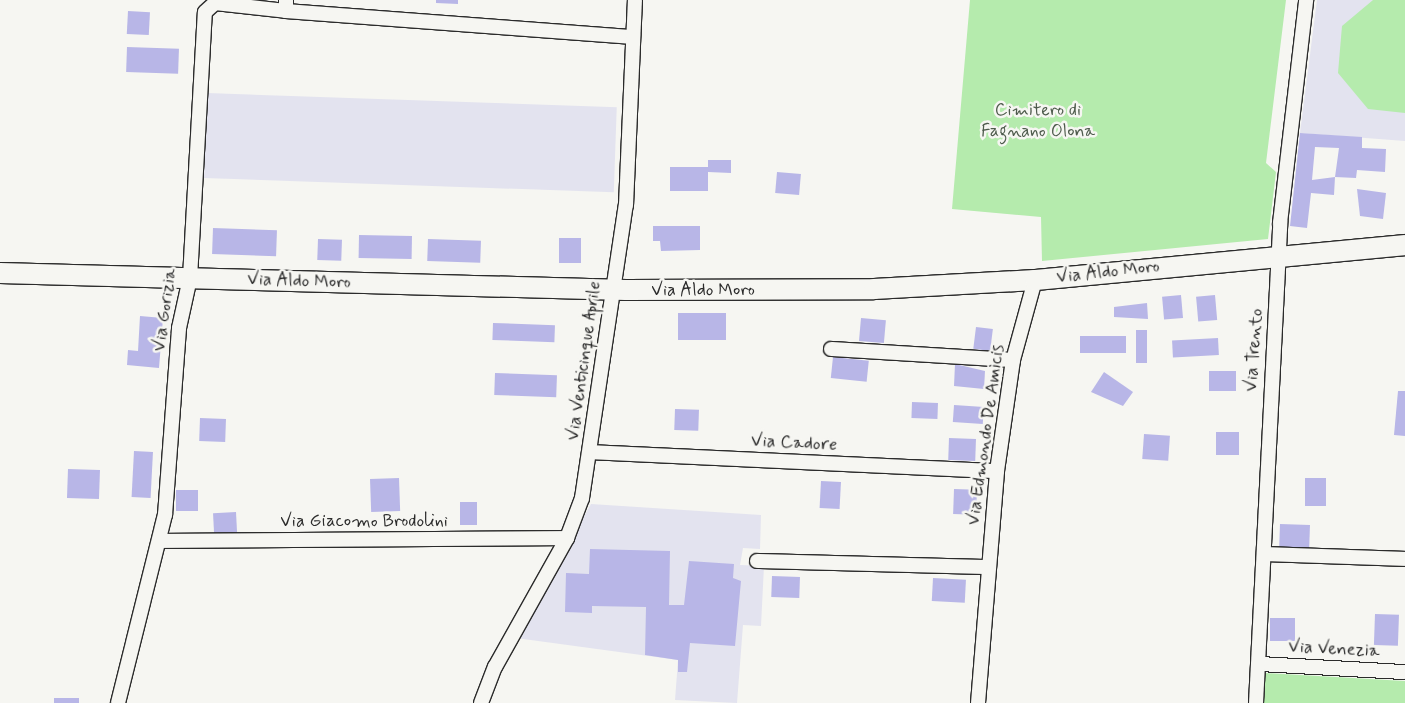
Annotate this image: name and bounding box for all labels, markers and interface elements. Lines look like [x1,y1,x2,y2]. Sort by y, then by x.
park label: Cimitero di Fagnano Olona [981,100,1095,142]
street label: Via Aldo Moro [1055,256,1161,288]
street label: Via Gorizia [148,267,182,353]
street label: Via Aldo Moro [246,268,352,294]
street label: Via Aldo Moro [651,279,755,301]
street label: Via Venticinque Aprile [562,280,606,442]
street label: Via Trento [1240,308,1268,392]
street label: Via Edmondo De Amicis [963,343,1009,527]
street label: Via Cadore [752,430,836,456]
street label: Via Giacomo Brodolini [281,510,447,532]
street label: Via Venezia [1288,636,1380,662]

